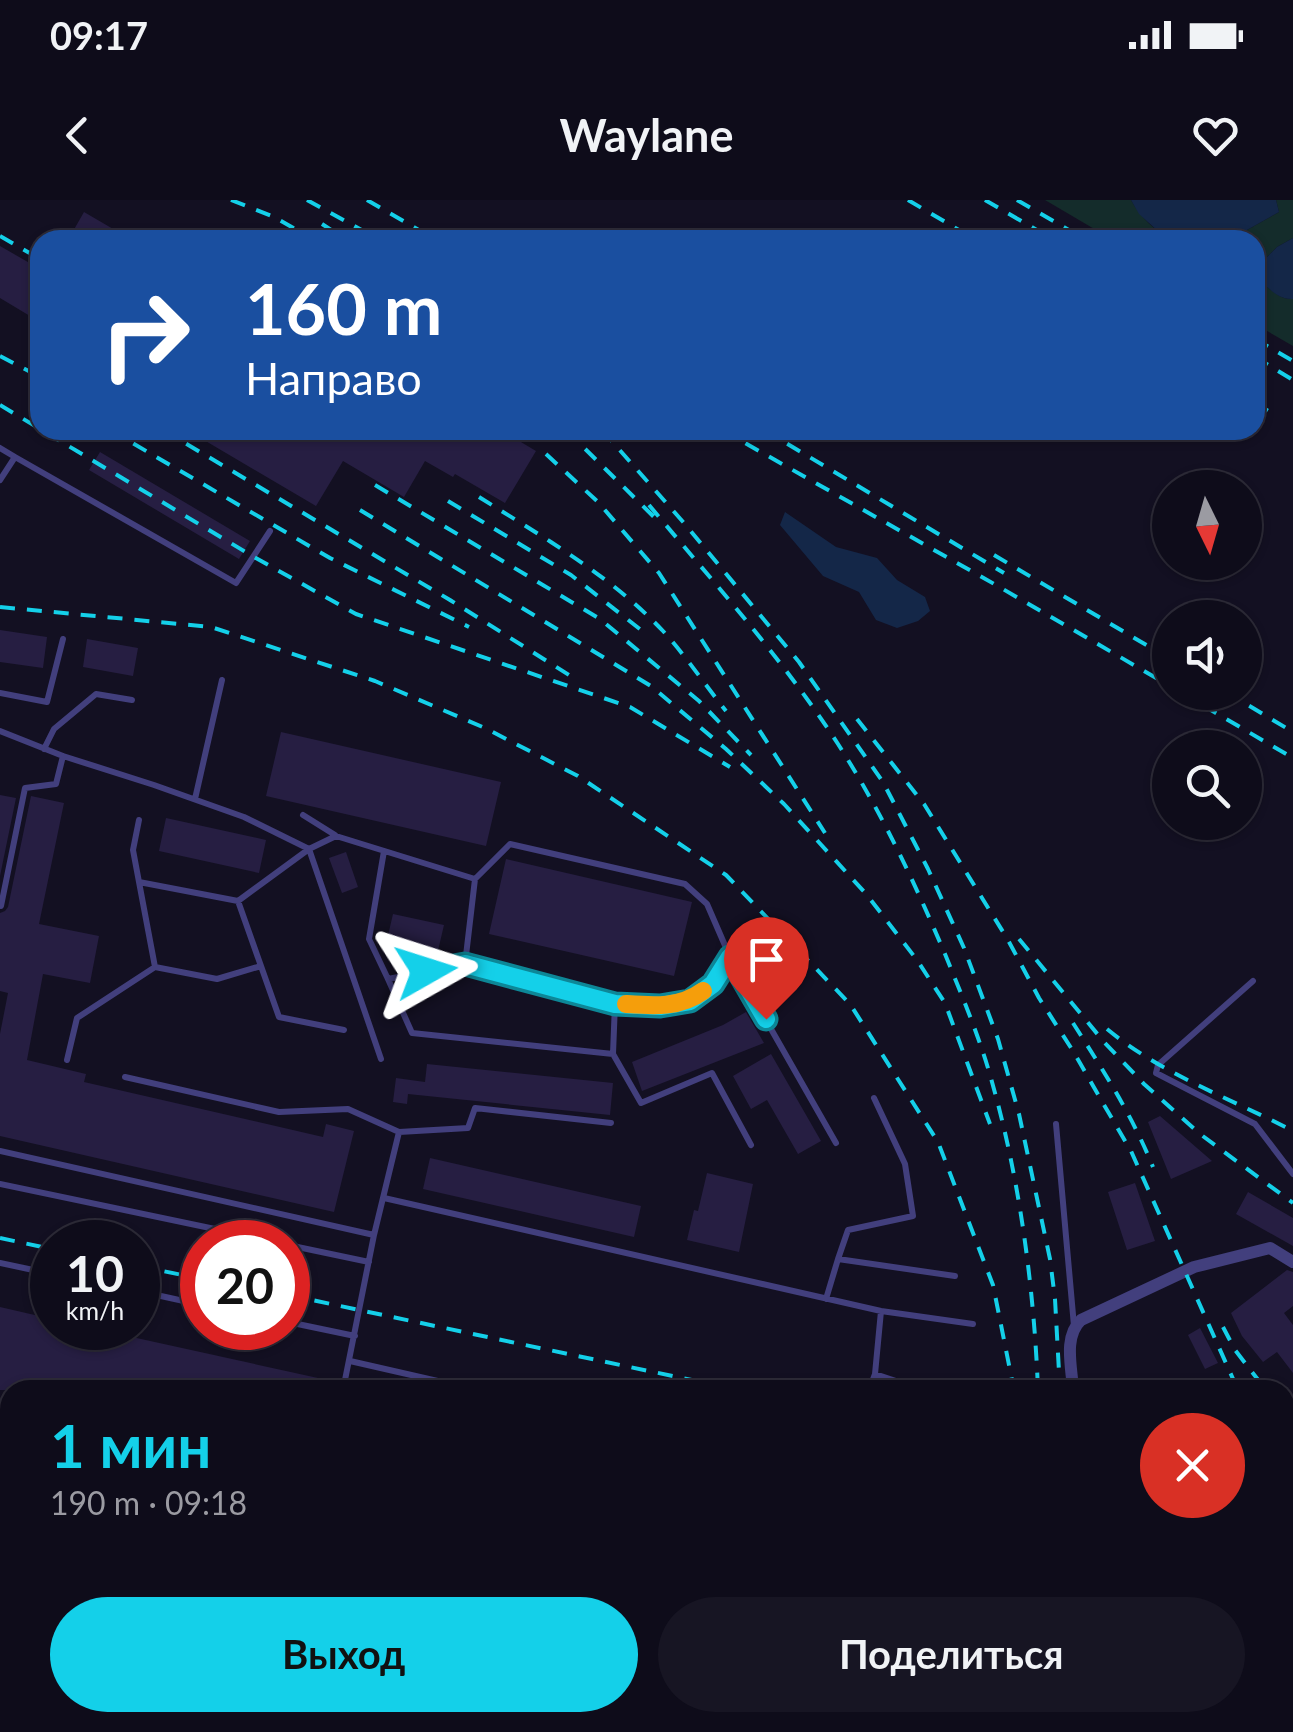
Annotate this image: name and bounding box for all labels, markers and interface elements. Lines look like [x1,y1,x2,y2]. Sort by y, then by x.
text: 09:17 [50,12,148,58]
icon: back [50,108,105,163]
text: Waylane [560,108,733,162]
icon: heart [1188,108,1243,163]
text: 160 m [245,266,442,350]
icon: right [80,270,210,400]
text: Направо [245,351,422,405]
north arrow [1152,470,1262,580]
map controls [1152,470,1262,840]
button: sound [1152,600,1262,710]
button: search [1152,730,1262,840]
pin [724,917,809,1020]
position arrow [374,919,478,1023]
icon: arrive [739,932,794,987]
speed limit sign: 20 [180,1220,310,1350]
text: 10 [66,1243,124,1303]
text: km/h [66,1295,124,1325]
text: 1 мин [50,1409,212,1481]
button: close [1140,1413,1245,1518]
text: 190 m · 09:18 [50,1483,247,1522]
button: Выход [50,1597,638,1712]
button: Поделиться [658,1597,1245,1712]

